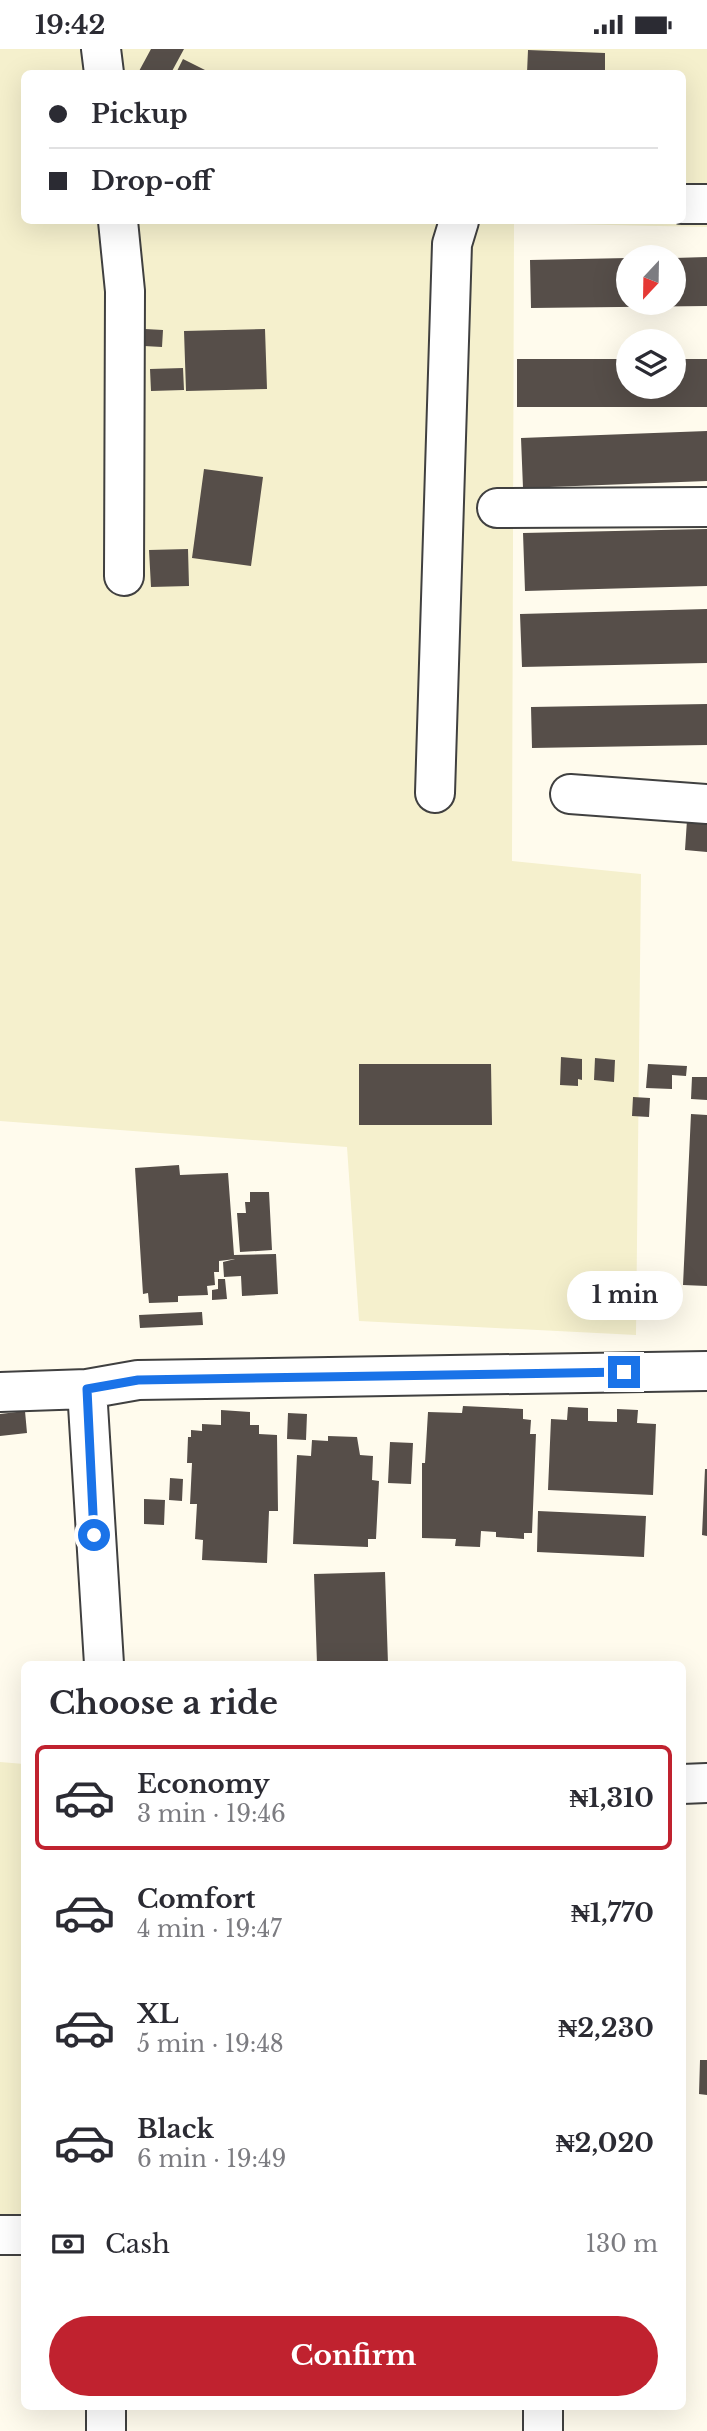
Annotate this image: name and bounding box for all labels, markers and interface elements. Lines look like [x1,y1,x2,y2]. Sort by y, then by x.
text: 19:42 [35,9,105,41]
text: Pickup [91,98,188,130]
text: Drop-off [91,165,212,197]
north arrow [616,245,686,315]
map controls [616,245,686,399]
button: layers [616,329,686,399]
callout: 1 min [566,1271,682,1319]
text: 1 min [592,1281,658,1309]
route end [608,1356,640,1388]
route start [78,1519,110,1551]
text: Choose a ride [49,1683,278,1723]
icon: car [53,1766,116,1829]
text: Economy [137,1768,270,1800]
text: ₦1,310 [570,1782,654,1814]
text: 3 min · 19:46 [137,1800,286,1828]
icon: car [53,1881,116,1944]
text: Comfort [137,1883,255,1915]
text: ₦1,770 [571,1897,654,1929]
text: 4 min · 19:47 [137,1915,282,1943]
icon: car [53,1996,116,2059]
text: XL [137,1998,179,2030]
text: ₦2,230 [558,2012,654,2044]
text: 5 min · 19:48 [137,2030,284,2058]
icon: car [53,2111,116,2174]
text: Black [137,2113,214,2145]
text: ₦2,020 [556,2127,654,2159]
text: 6 min · 19:49 [137,2145,286,2173]
icon: cash [49,2225,87,2263]
text: Cash [105,2228,170,2260]
text: 130 m [586,2230,658,2258]
button: Confirm [49,2316,658,2396]

